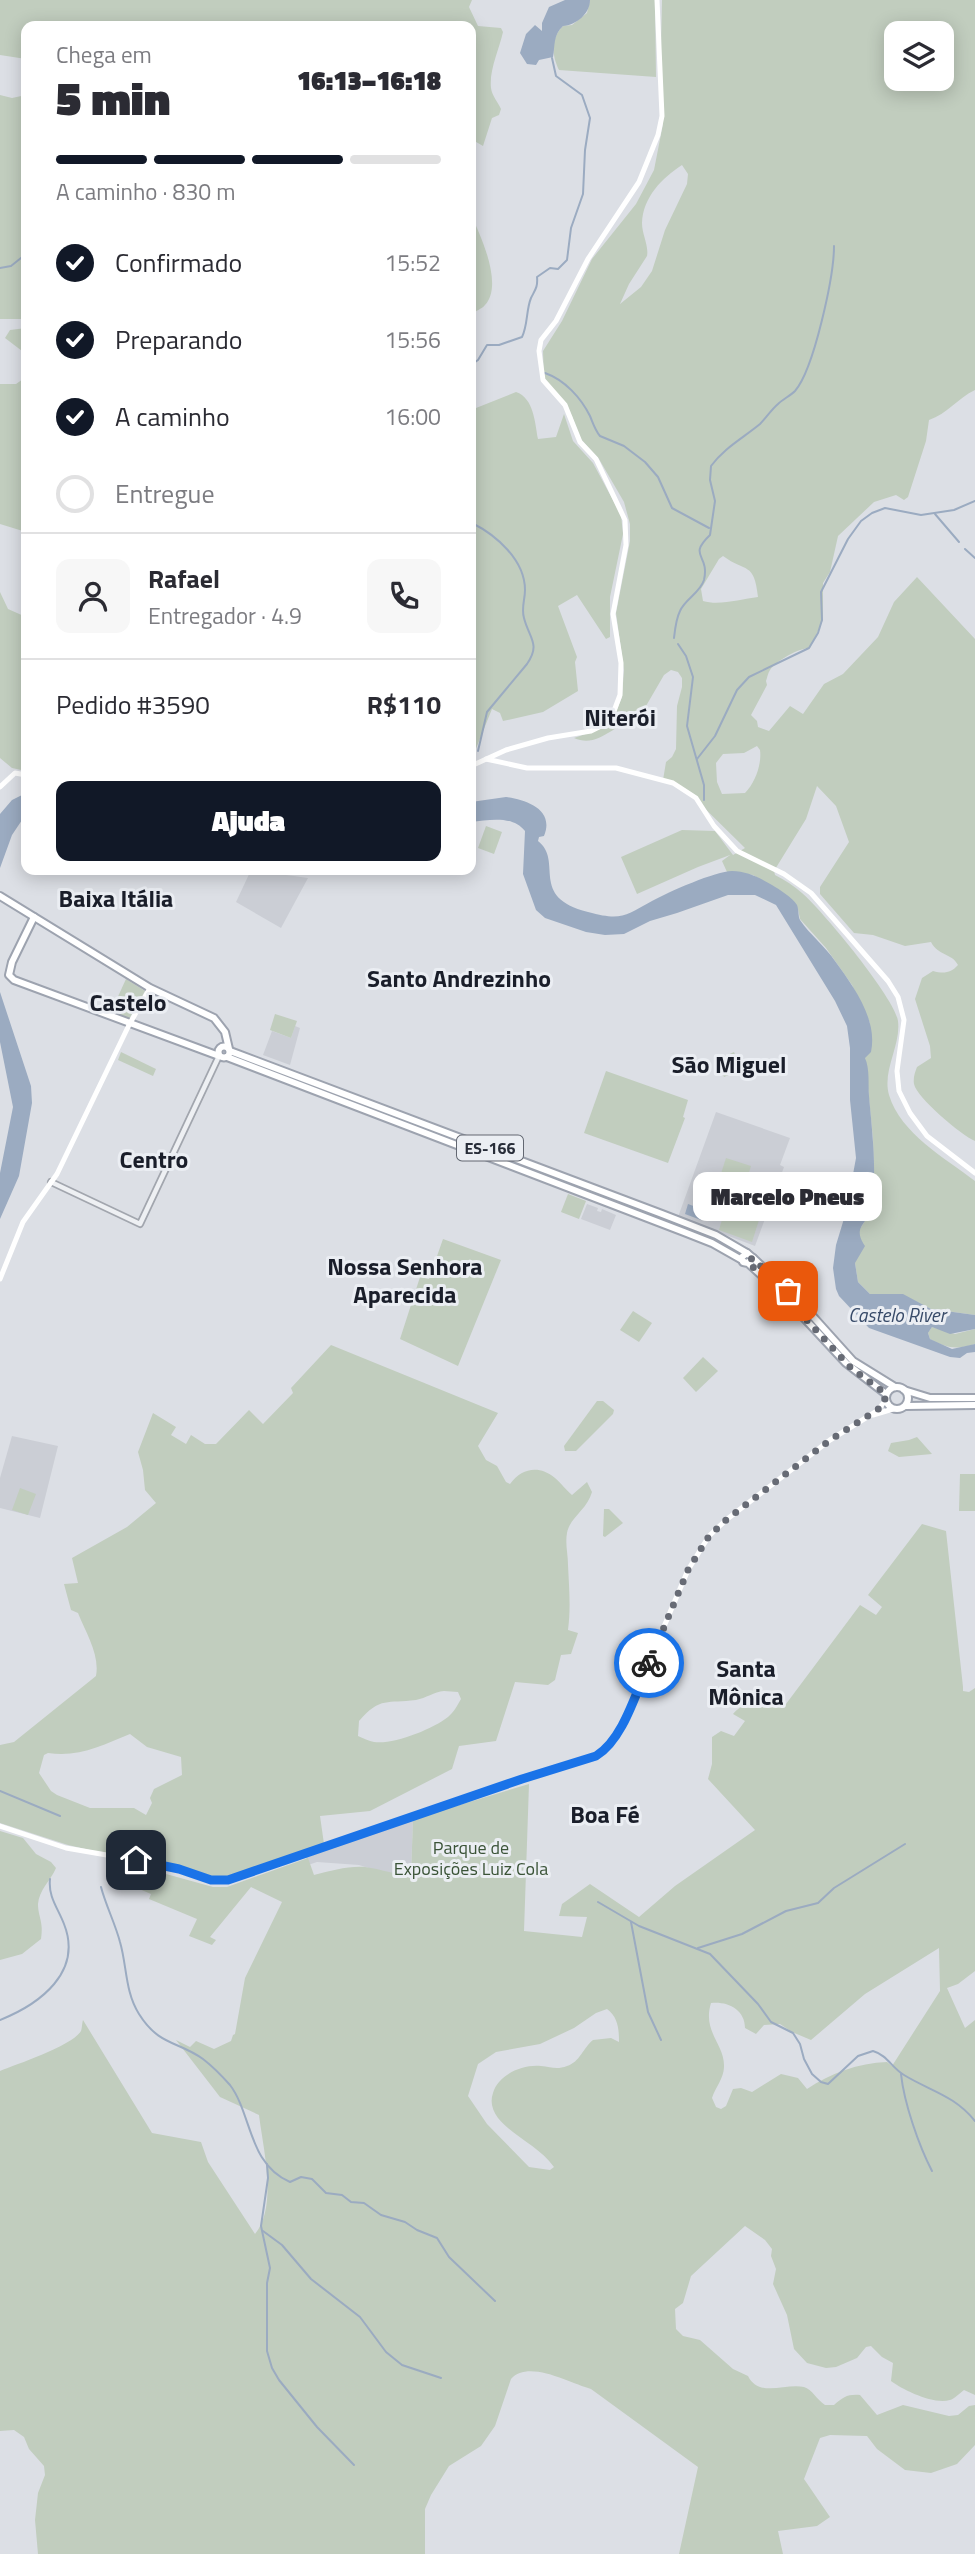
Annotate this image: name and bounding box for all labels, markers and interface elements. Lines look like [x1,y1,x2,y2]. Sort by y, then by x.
map controls [884,21,954,91]
button: layers [884,21,954,91]
text: Chega em [56,37,152,72]
text: 16:13–16:18 [297,61,441,100]
text: 5 min [56,63,170,133]
text: A caminho · 830 m [56,174,235,209]
text: Confirmado [115,243,242,282]
icon: check [56,244,94,282]
text: 15:52 [384,245,441,280]
text: Preparando [115,320,242,359]
icon: check [56,321,94,359]
text: 15:56 [384,322,441,357]
text: A caminho [115,397,230,436]
icon: check [56,398,94,436]
text: 16:00 [384,399,441,434]
text: Entregue [115,474,215,513]
button: person [56,559,130,633]
text: Rafael [148,559,220,598]
button: phone [367,559,441,633]
text: Entregador · 4.9 [148,598,302,633]
text: Pedido #3590 [56,685,210,724]
text: R$110 [367,685,441,724]
district label: Niterói [584,699,656,735]
button: Ajuda [56,781,441,861]
district label: Baixa Itália [59,880,173,916]
district label: Santo Andrezinho [367,960,551,996]
district label: Castelo [90,984,166,1020]
district label: São Miguel [672,1046,786,1082]
road number: ES-166 [457,1136,523,1160]
district label: Centro [120,1141,188,1177]
callout: Marcelo Pneus [694,1172,882,1221]
text: Marcelo Pneus [711,1179,864,1214]
district label: Nossa Senhora Aparecida [327,1248,483,1312]
pin [758,1261,818,1321]
icon: bag [769,1272,807,1310]
water label: Castelo River [848,1300,948,1329]
courier [614,1628,684,1698]
icon: bike [630,1644,668,1682]
district label: Santa Mônica [708,1650,784,1714]
district label: Boa Fé [570,1796,640,1832]
pin [106,1830,166,1890]
park label: Parque de Exposições Luiz Cola [394,1834,548,1882]
icon: home [117,1841,155,1879]

